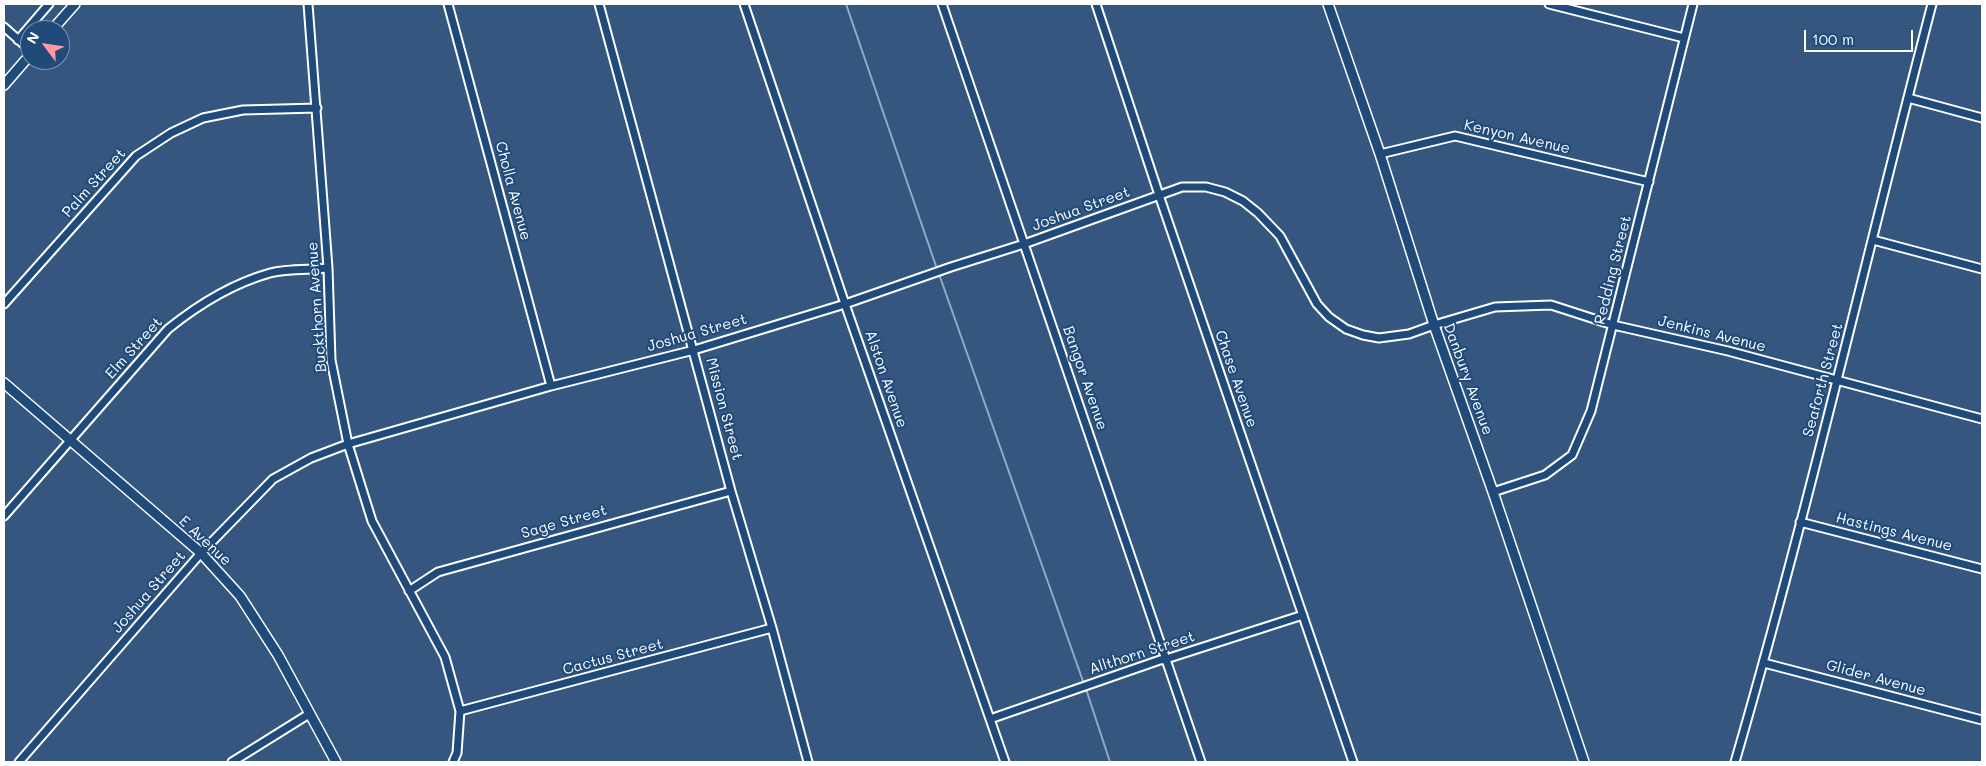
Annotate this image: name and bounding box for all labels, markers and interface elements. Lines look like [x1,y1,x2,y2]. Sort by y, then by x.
north arrow [20,20,70,70]
scale bar [1806,20,1915,52]
text: N [22,28,43,47]
text: 100 m [1812,29,1854,49]
street label: Kenyon Avenue [1462,116,1572,158]
street label: Cholla Avenue [491,140,535,242]
street label: Palm Street [58,145,130,221]
street label: Joshua Street [1030,183,1132,235]
street label: Redding Street [1591,213,1635,327]
street label: Buckthorn Avenue [303,241,331,373]
street label: Joshua Street [645,310,749,356]
street label: Jenkins Avenue [1656,312,1768,356]
street label: Elm Street [102,313,166,383]
street label: Danbury Avenue [1439,321,1497,437]
street label: Seaforth Street [1799,321,1847,439]
street label: Bangor Avenue [1059,324,1111,432]
street label: Alston Avenue [861,328,911,430]
street label: Chase Avenue [1211,328,1261,430]
street label: Mission Street [702,356,746,462]
street label: Sage Street [519,501,609,543]
street label: Hastings Avenue [1834,509,1954,555]
street label: E Avenue [175,512,235,570]
street label: Joshua Street [108,547,190,637]
street label: Allthorn Street [1087,627,1197,679]
street label: Cactus Street [561,635,665,679]
street label: Glider Avenue [1824,656,1928,700]

